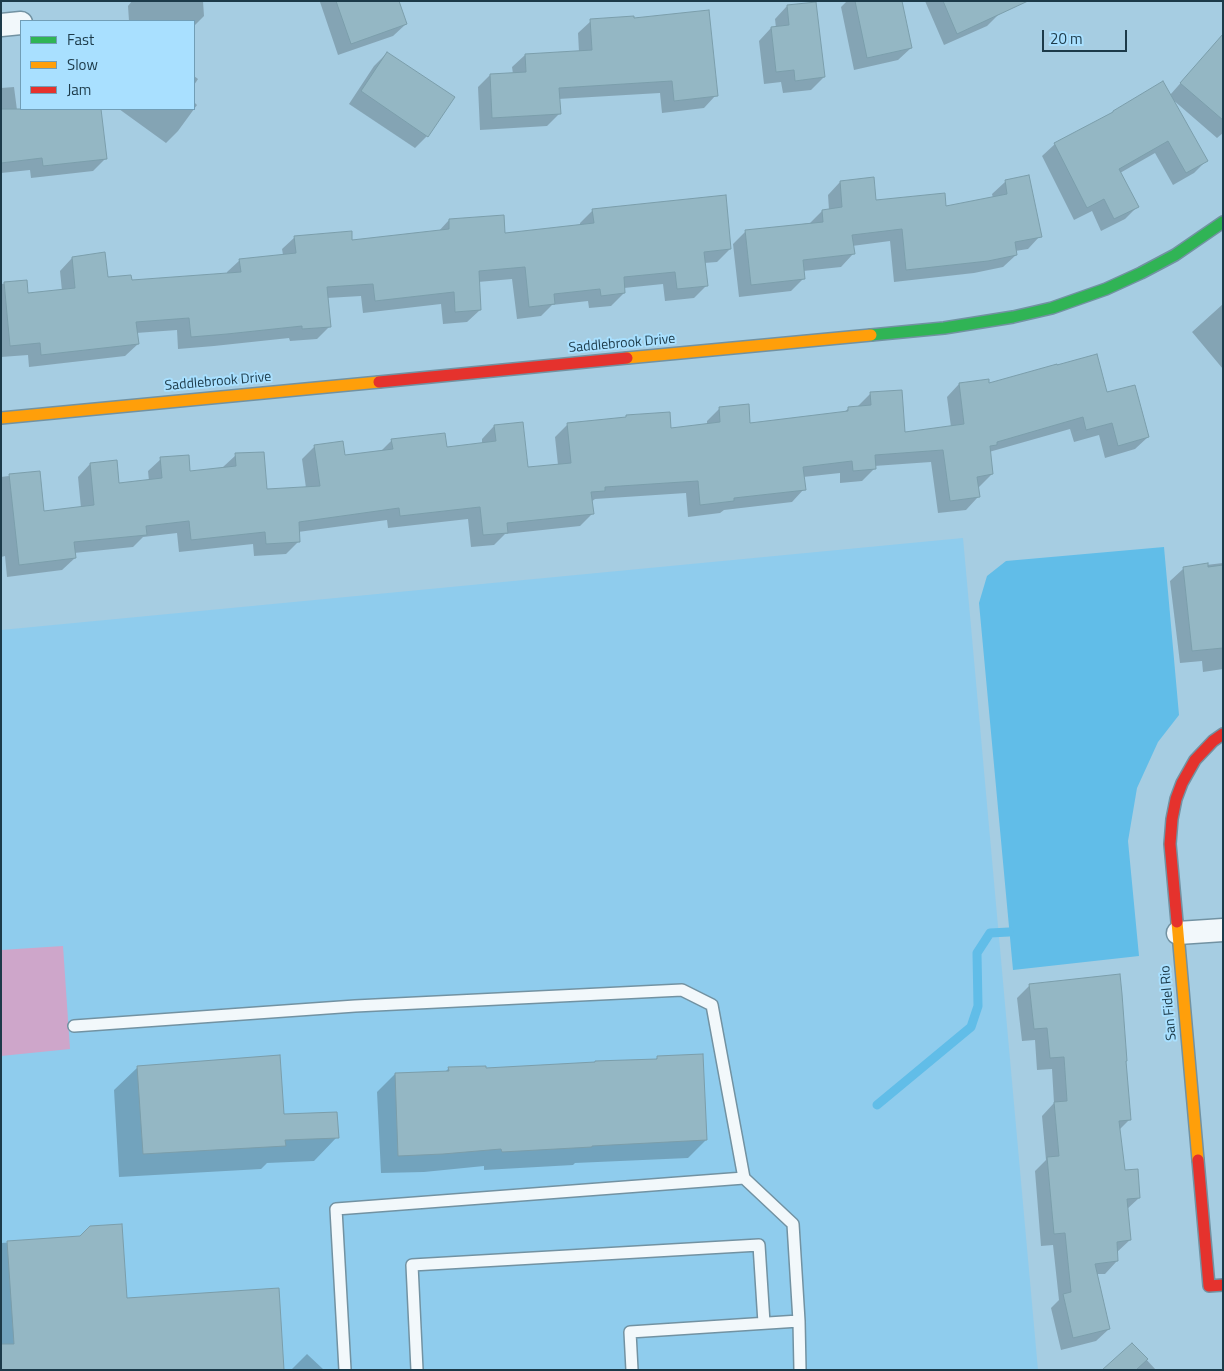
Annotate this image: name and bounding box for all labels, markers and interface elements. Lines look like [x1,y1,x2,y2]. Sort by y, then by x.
legend [20,20,195,110]
scale bar [1044,20,1129,52]
text: 20 m [1050,27,1083,50]
text: Fast [67,28,94,51]
text: Slow [67,53,98,76]
text: Jam [67,78,91,101]
street label: Saddlebrook Drive [568,331,676,357]
street label: Saddlebrook Drive [164,369,272,395]
street label: San Fidel Rio [1157,965,1181,1041]

